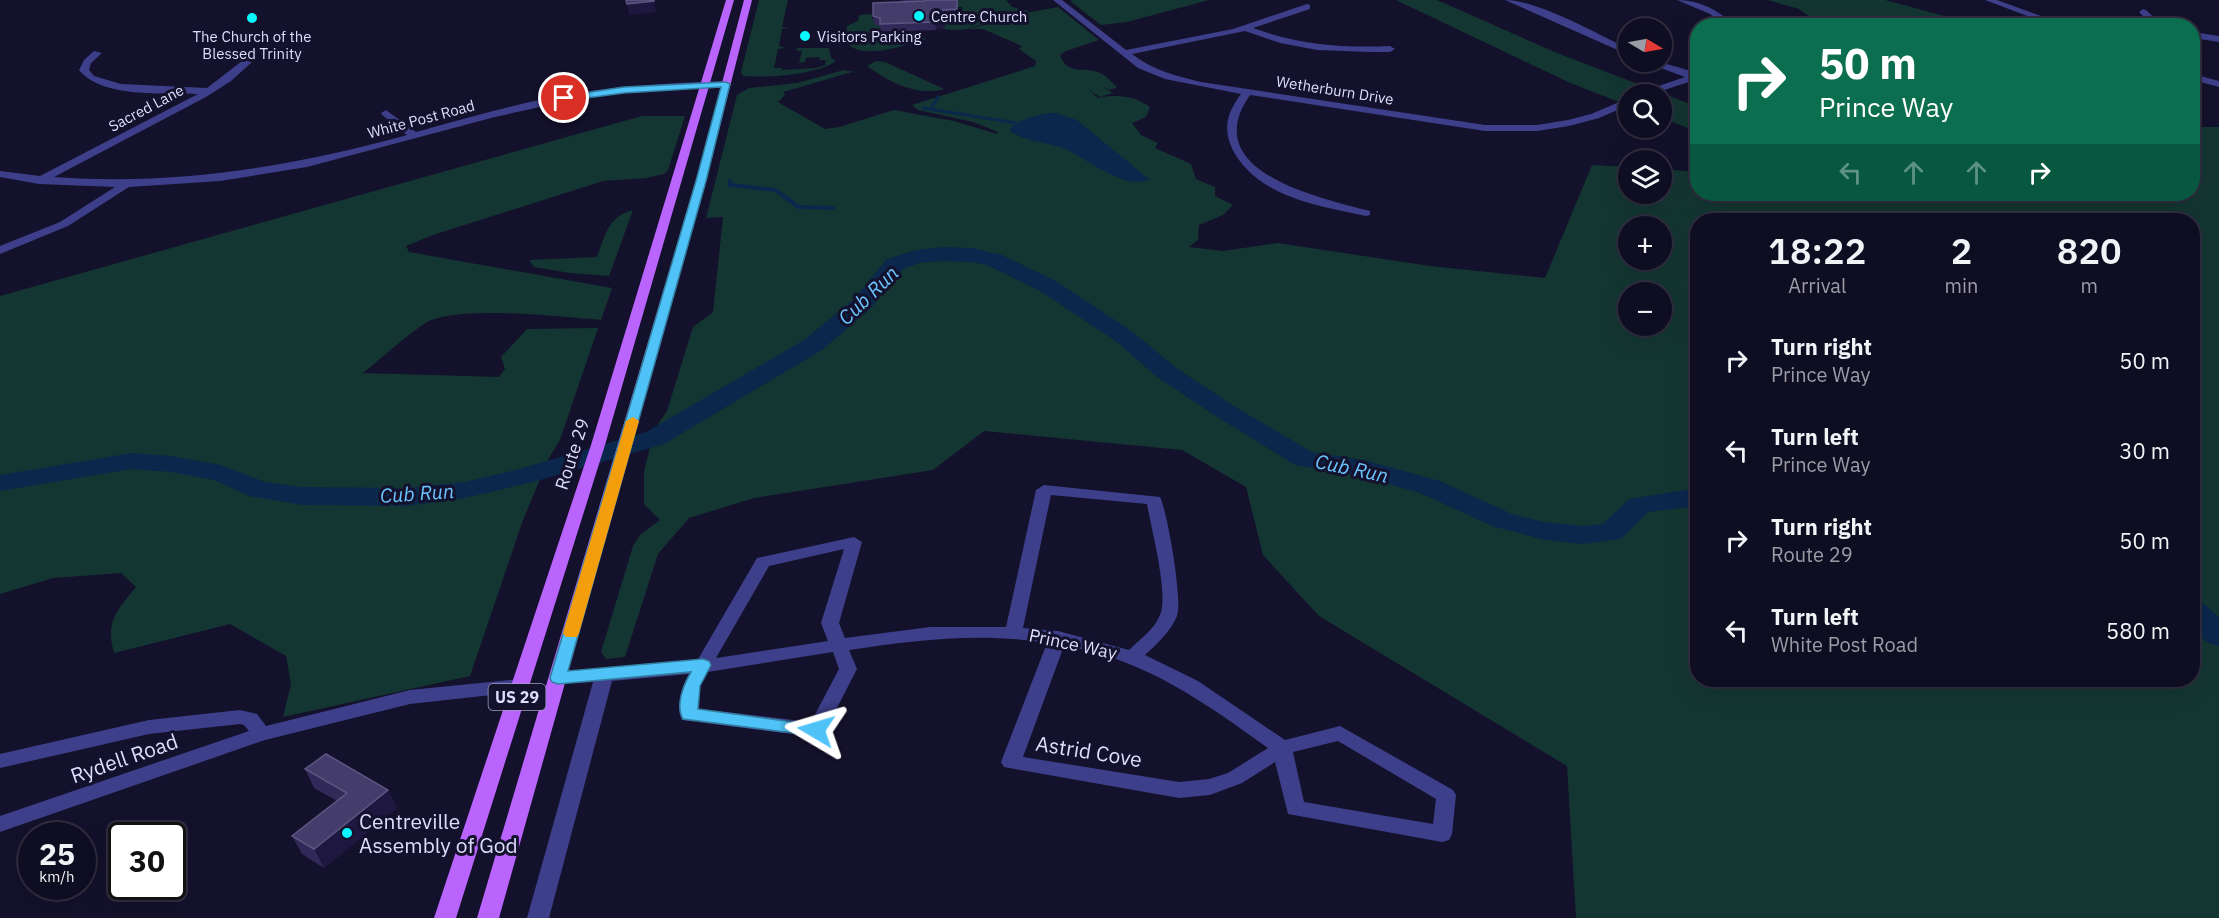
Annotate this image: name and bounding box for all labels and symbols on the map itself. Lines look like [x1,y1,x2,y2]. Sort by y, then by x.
place label: Centre Church [931,7,1027,26]
marker: Centre Church [912,9,926,23]
marker: The Church of the Blessed Trinity [245,11,259,25]
north arrow [1618,18,1672,72]
place label: The Church of the Blessed Trinity [193,27,312,63]
place label: Visitors Parking [817,27,922,46]
marker: Visitors Parking [798,29,812,43]
street label: Wetherburn Drive [1275,71,1395,109]
pin [538,72,589,123]
street label: Sacred Lane [105,80,187,136]
street label: White Post Road [365,96,477,142]
water label: Cub Run [832,260,904,330]
street label: Route 29 [550,415,594,493]
water label: Cub Run [1313,447,1391,489]
water label: Cub Run [379,477,455,509]
street label: Prince Way [1027,623,1119,665]
road number: US 29 [488,684,546,710]
position arrow [784,698,848,762]
street label: Rydell Road [66,727,182,789]
street label: Astrid Cove [1034,729,1144,773]
place label: Centreville Assembly of God [359,807,518,859]
speed limit sign: 30 [108,822,186,900]
marker: Centreville Assembly of God [340,826,354,840]

